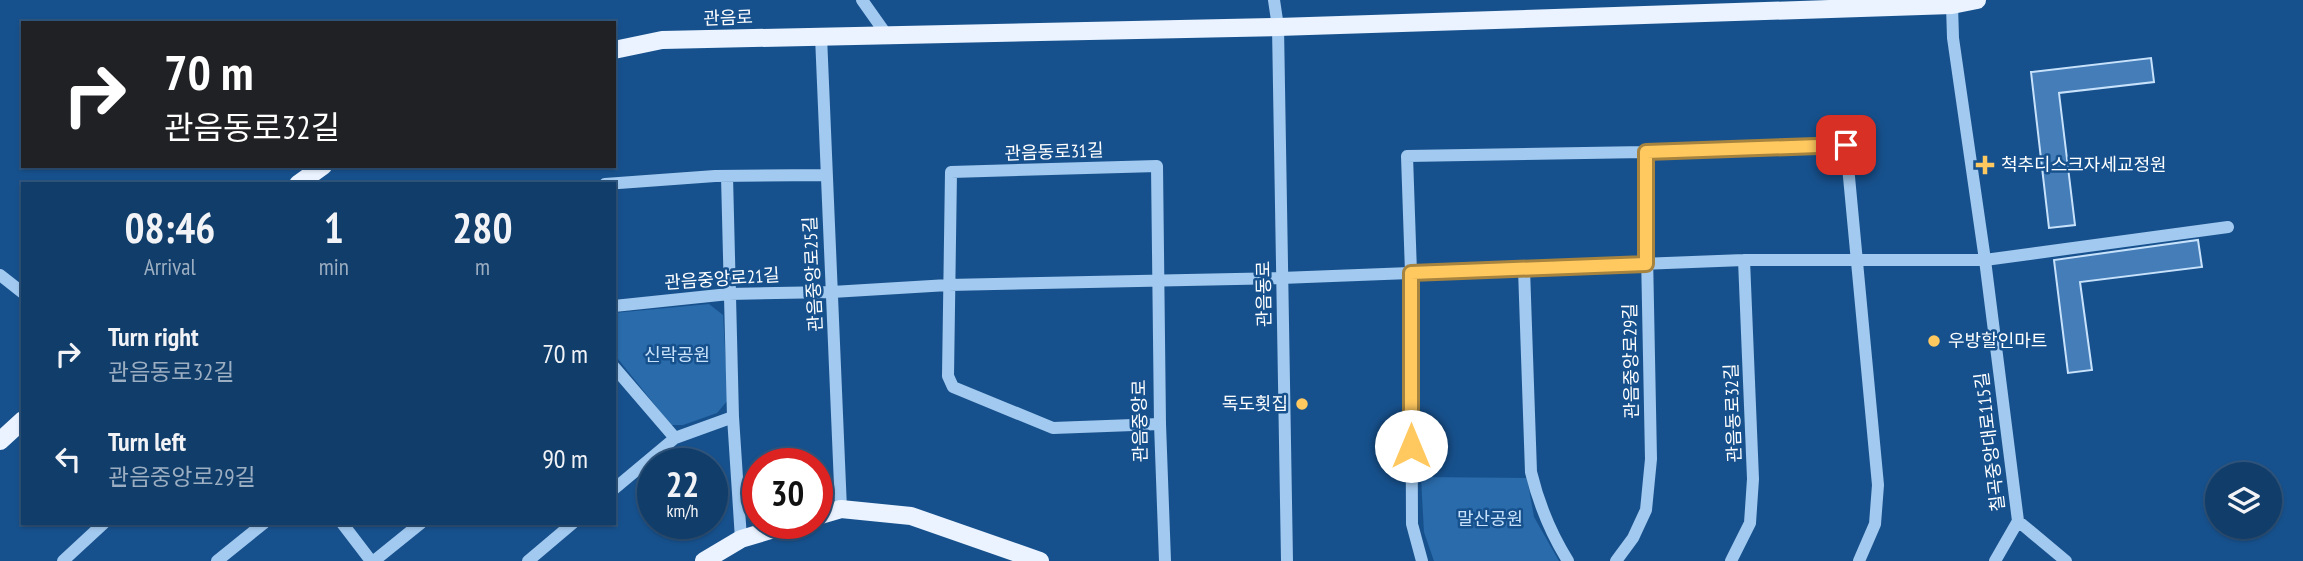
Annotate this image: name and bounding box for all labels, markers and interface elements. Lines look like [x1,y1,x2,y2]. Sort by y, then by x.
street label: 관음로 [703,5,753,30]
text: 70 m [164,40,253,104]
icon: right [49,49,140,140]
text: 관음동로32길 [164,106,340,148]
pin [1816,115,1876,175]
icon: arrive [1827,126,1865,164]
street label: 관음동로31길 [1004,138,1104,165]
place label: 척추디스크자세교정원 [2001,153,2167,176]
marker: 척추디스크자세교정원 [1975,155,1995,175]
text: 08:46 [124,200,215,255]
text: 1 [324,200,344,255]
text: 280 [452,200,513,255]
street label: 관음중앙로25길 [798,216,827,332]
text: Arrival [144,252,196,281]
text: min [319,252,349,281]
text: m [475,252,490,281]
street label: 관음동로 [1251,261,1276,327]
street label: 관음중앙로21길 [664,263,780,294]
street label: 관음중앙로29길 [1618,303,1643,419]
text: Turn right [108,320,199,353]
place label: 우방할인마트 [1948,329,2047,352]
marker: 우방할인마트 [1926,333,1942,349]
icon: right [49,335,87,373]
text: 70 m [542,337,588,370]
park label: 신락공원 [644,343,710,366]
text: 관음동로32길 [108,357,235,386]
street label: 관음동로32길 [1719,363,1746,463]
street label: 칠곡중앙대로115길 [1970,371,2009,513]
street label: 관음중앙로 [1127,379,1152,463]
place label: 독도횟집 [1222,392,1288,415]
marker: 독도횟집 [1294,396,1310,412]
position arrow [1374,409,1448,483]
text: Turn left [108,425,186,458]
icon: left [49,440,87,478]
text: 90 m [542,442,588,475]
speed limit sign: 30 [742,448,833,539]
text: 22 [666,461,699,507]
text: 관음중앙로29길 [108,462,256,491]
map controls [2205,462,2282,539]
button: layers [2205,462,2282,539]
text: km/h [667,499,698,522]
park label: 말산공원 [1457,507,1523,530]

